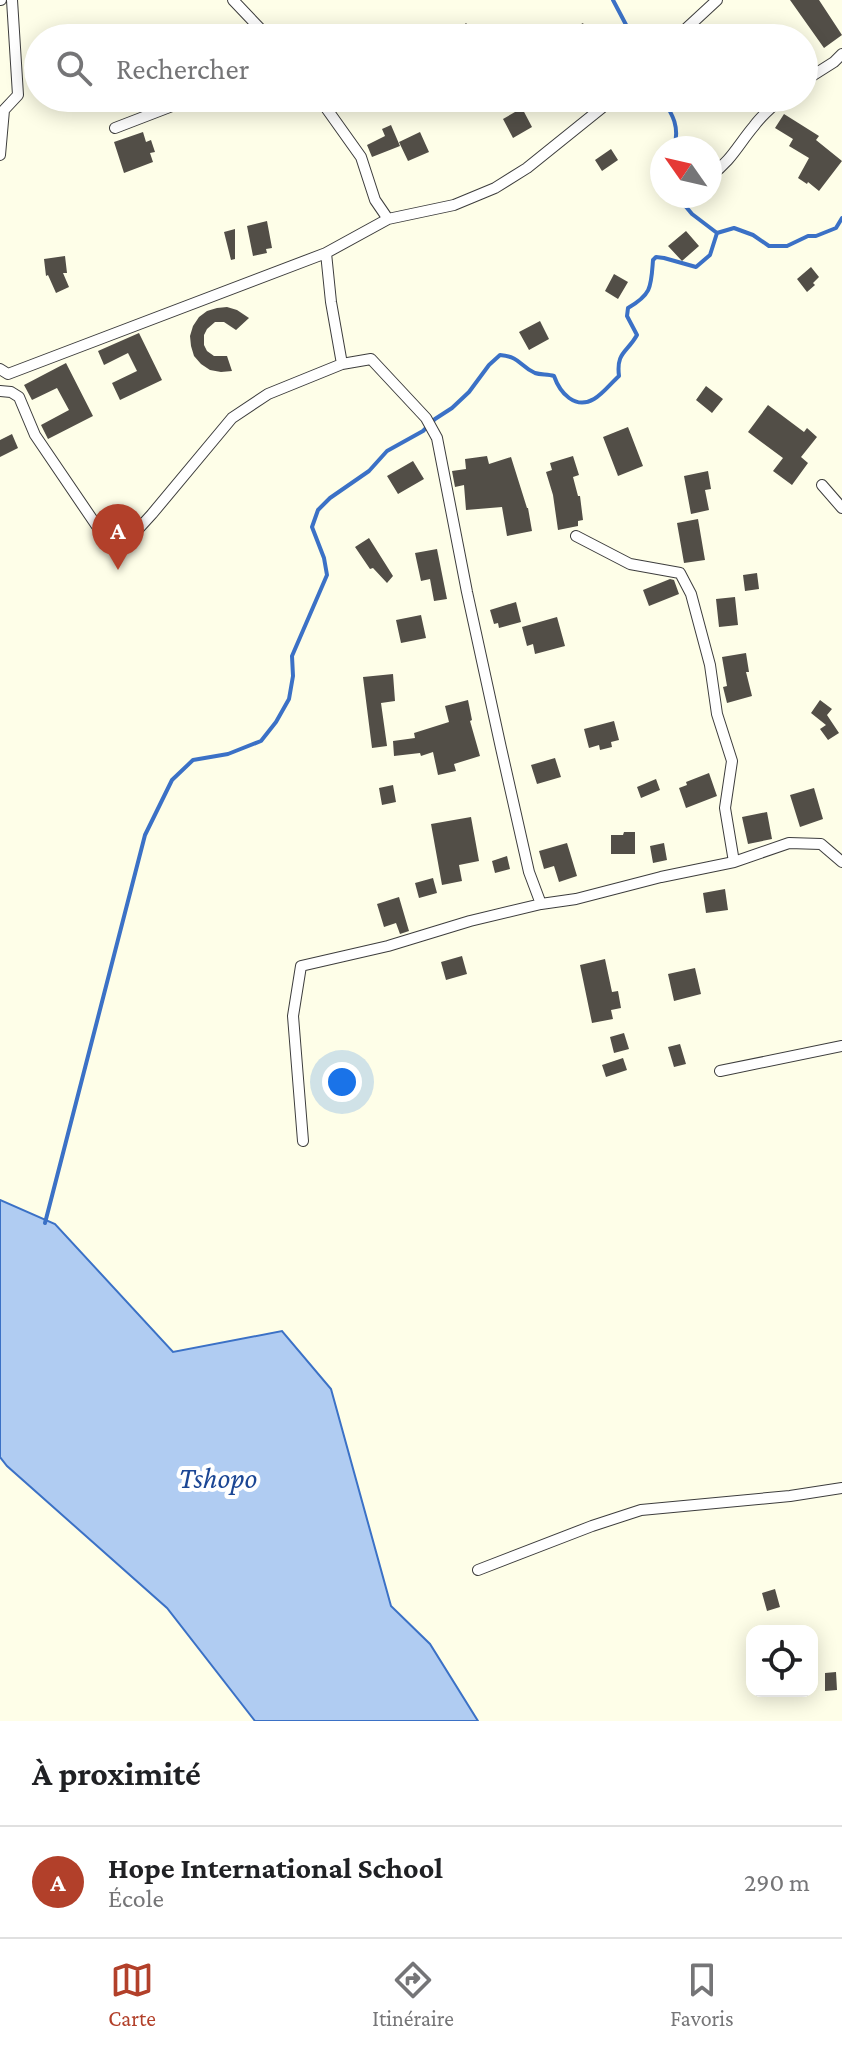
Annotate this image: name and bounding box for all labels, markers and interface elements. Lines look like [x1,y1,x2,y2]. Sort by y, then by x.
search box [24,24,818,112]
icon: search [52,46,96,90]
text: Rechercher [116,52,249,85]
north arrow [650,136,722,208]
pin: A [92,504,144,570]
your location [322,1062,362,1102]
water label: Tshopo [179,1461,257,1495]
map controls [746,1625,818,1697]
button: locate [746,1625,818,1697]
text: À proximité [32,1755,201,1792]
text: Hope International School [108,1851,443,1884]
text: A [50,1868,66,1897]
text: 290 m [744,1868,810,1897]
text: École [108,1884,164,1913]
tab: Carte [108,1958,156,2031]
tab: Itinéraire [372,1958,454,2031]
tab: Favoris [670,1958,734,2031]

